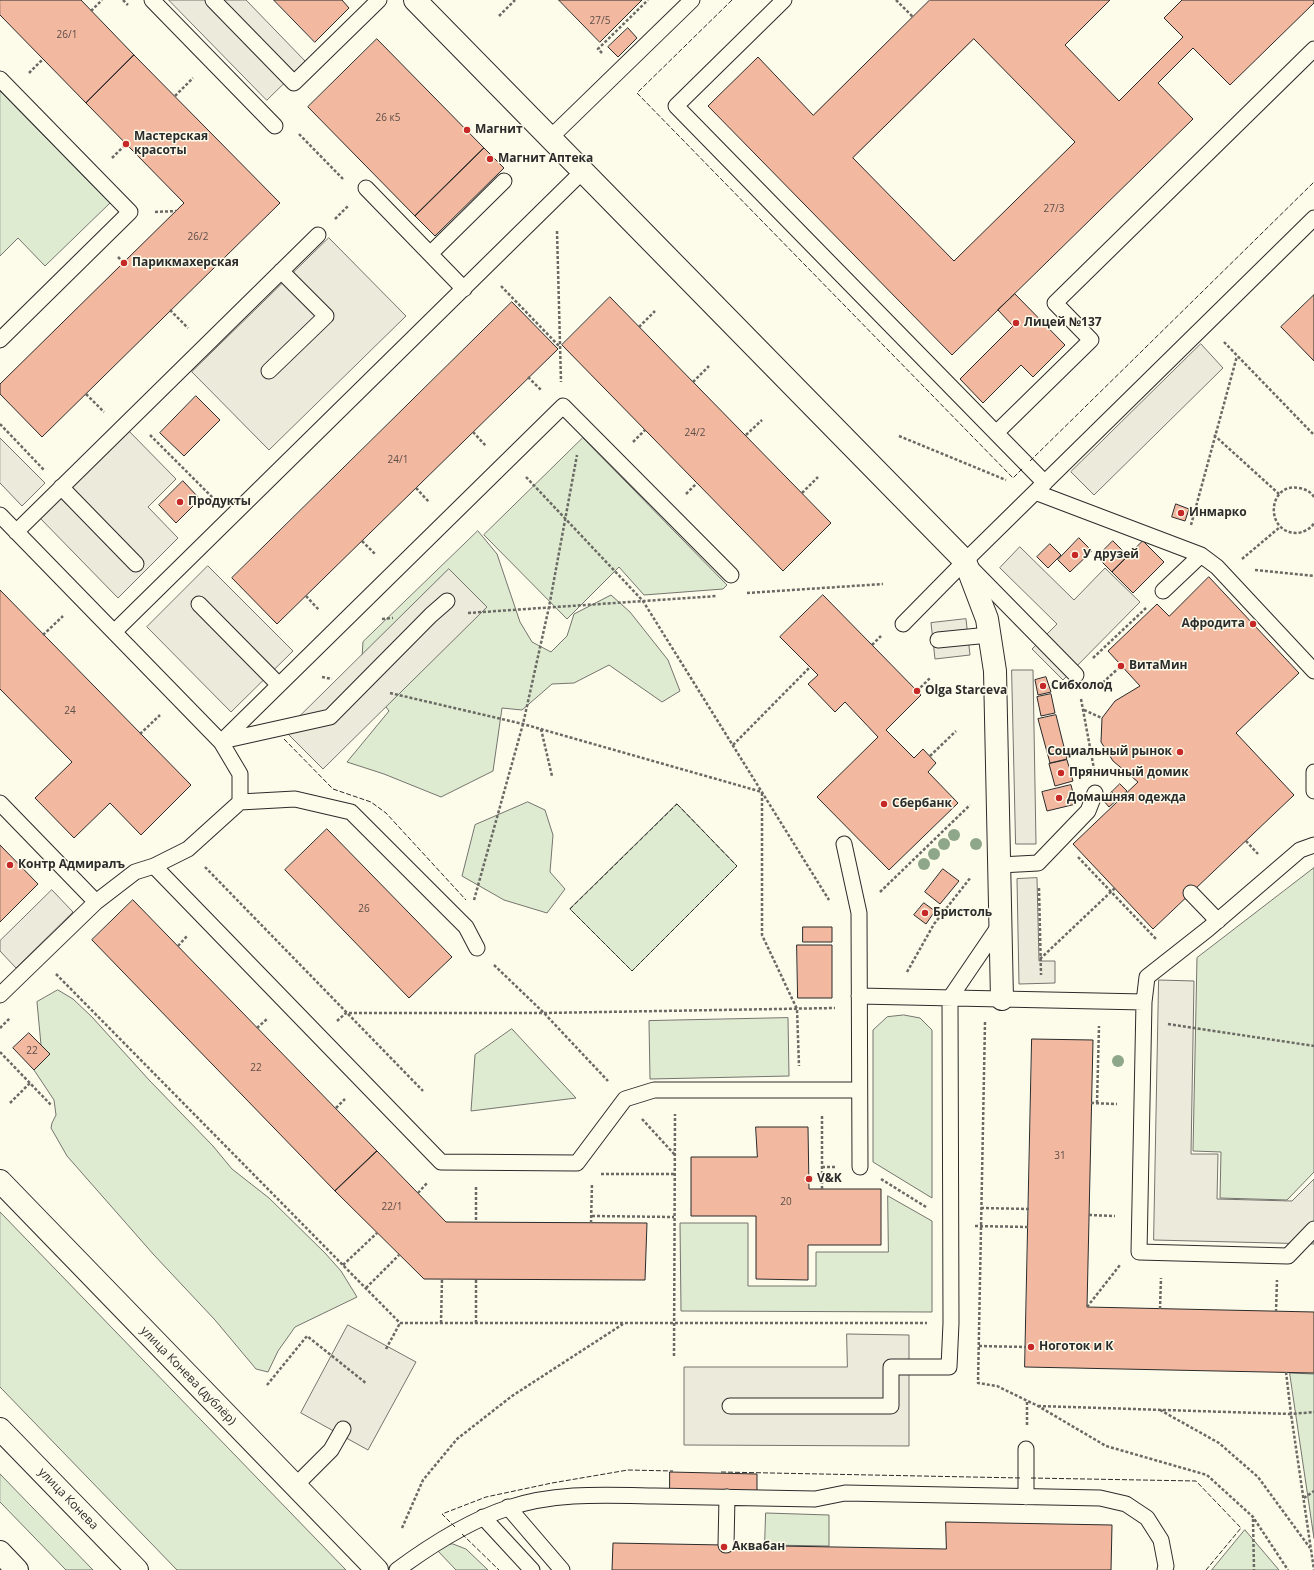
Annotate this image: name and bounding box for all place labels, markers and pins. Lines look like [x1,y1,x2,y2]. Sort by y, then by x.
place label: Магнит [475,123,523,137]
marker: Магнит [462,125,472,135]
place label: Мастерская красоты [134,130,208,158]
marker: Мастерская красоты [121,139,131,149]
place label: Магнит Аптека [498,152,593,166]
marker: Магнит Аптека [485,154,495,164]
place label: Парикмахерская [132,256,239,270]
marker: Парикмахерская [119,258,129,268]
place label: Лицей №137 [1024,316,1102,330]
marker: Лицей №137 [1011,318,1021,328]
place label: Продукты [188,495,251,509]
marker: Продукты [175,497,185,507]
place label: Инмарко [1189,506,1247,520]
marker: Инмарко [1176,508,1186,518]
place label: У друзей [1083,548,1139,562]
marker: У друзей [1070,550,1080,560]
place label: Афродита [1181,617,1245,631]
marker: Афродита [1248,619,1258,629]
place label: ВитаМин [1129,659,1187,673]
marker: ВитаМин [1116,661,1126,671]
place label: Сибхолод [1051,679,1112,693]
marker: Сибхолод [1038,681,1048,691]
place label: Olga Starceva [925,684,1007,698]
marker: Olga Starceva [912,686,922,696]
place label: Социальный рынок [1047,745,1172,759]
marker: Социальный рынок [1175,747,1185,757]
place label: Пряничный домик [1069,766,1189,780]
marker: Пряничный домик [1056,768,1066,778]
place label: Домашняя одежда [1067,791,1186,805]
marker: Домашняя одежда [1054,793,1064,803]
place label: Сбербанк [892,797,952,811]
marker: Сбербанк [879,799,889,809]
place label: Контр Адмиралъ [18,858,125,872]
marker: Контр Адмиралъ [5,860,15,870]
place label: Бристоль [933,906,992,920]
marker: Бристоль [920,908,930,918]
place label: V&K [817,1172,842,1186]
marker: V&K [804,1174,814,1184]
place label: Ноготок и К [1039,1340,1113,1354]
marker: Ноготок и К [1026,1342,1036,1352]
place label: Аквабан [732,1540,785,1554]
marker: Аквабан [719,1542,729,1552]

